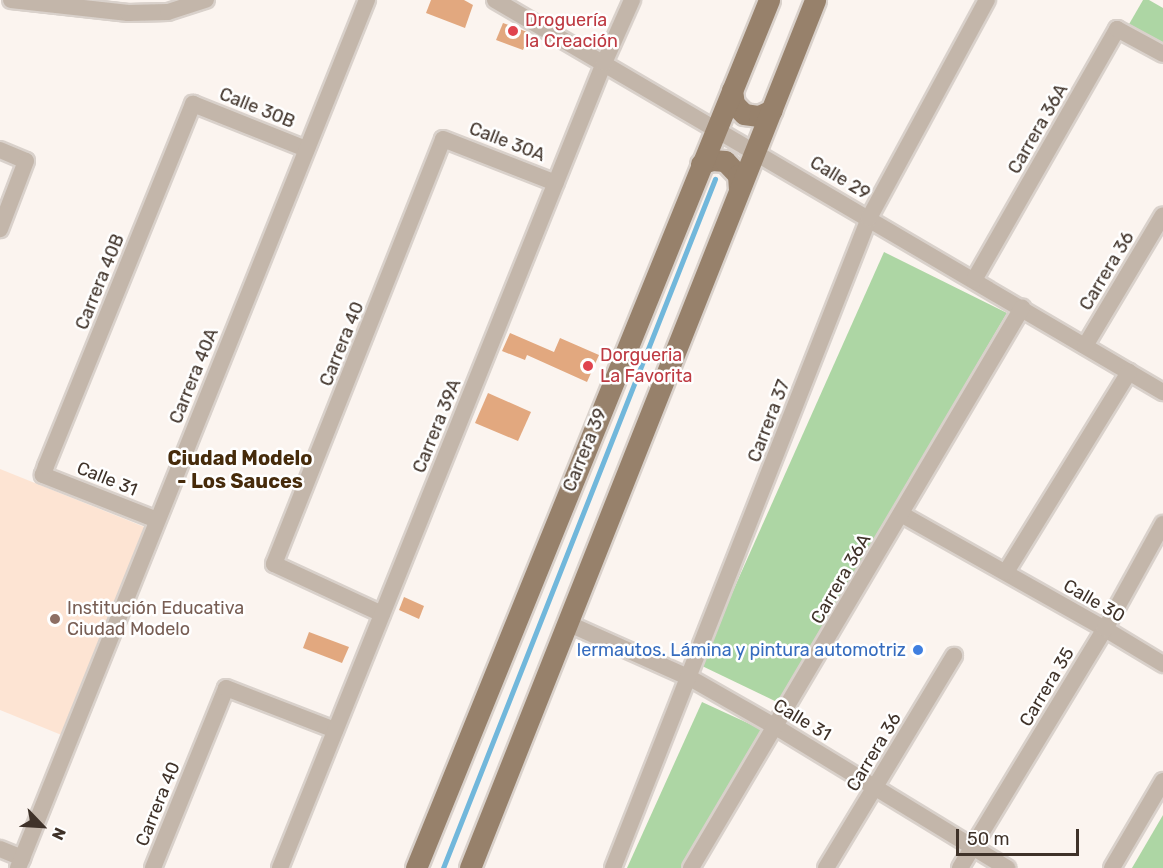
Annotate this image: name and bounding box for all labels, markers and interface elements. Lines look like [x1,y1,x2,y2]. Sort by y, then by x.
place label: Droguería la Creación [525,10,618,52]
marker: Droguería la Creación [506,24,520,38]
street label: Carrera 36A [1004,80,1072,178]
street label: Calle 30B [216,83,298,133]
street label: Calle 30A [466,118,548,166]
street label: Calle 29 [806,152,874,204]
street label: Carrera 36 [1075,228,1139,314]
street label: Carrera 40B [71,231,129,333]
street label: Carrera 40 [315,299,369,389]
street label: Carrera 40A [165,325,223,427]
place label: Dorgueria La Favorita [600,345,692,388]
marker: Dorgueria La Favorita [581,359,595,373]
street label: Carrera 39A [408,376,466,476]
street label: Carrera 37 [743,377,795,465]
street label: Carrera 39 [558,405,612,495]
district label: Ciudad Modelo - Los Sauces [167,447,313,494]
street label: Calle 31 [74,457,140,501]
street label: Carrera 36A [807,530,875,628]
street label: Calle 30 [1059,575,1129,627]
place label: Institución Educativa Ciudad Modelo [67,598,244,640]
marker: Institución Educativa Ciudad Modelo [48,612,62,626]
place label: lermautos. Lámina y pintura automotriz [576,639,906,661]
marker: lermautos. Lámina y pintura automotriz [911,643,925,657]
street label: Carrera 35 [1015,644,1079,730]
street label: Calle 31 [769,694,835,746]
street label: Carrera 36 [842,709,906,795]
street label: Carrera 40 [131,759,185,849]
north arrow [12,796,72,856]
scale bar [959,817,1082,855]
text: N [48,825,70,843]
text: 50 m [967,828,1010,850]

